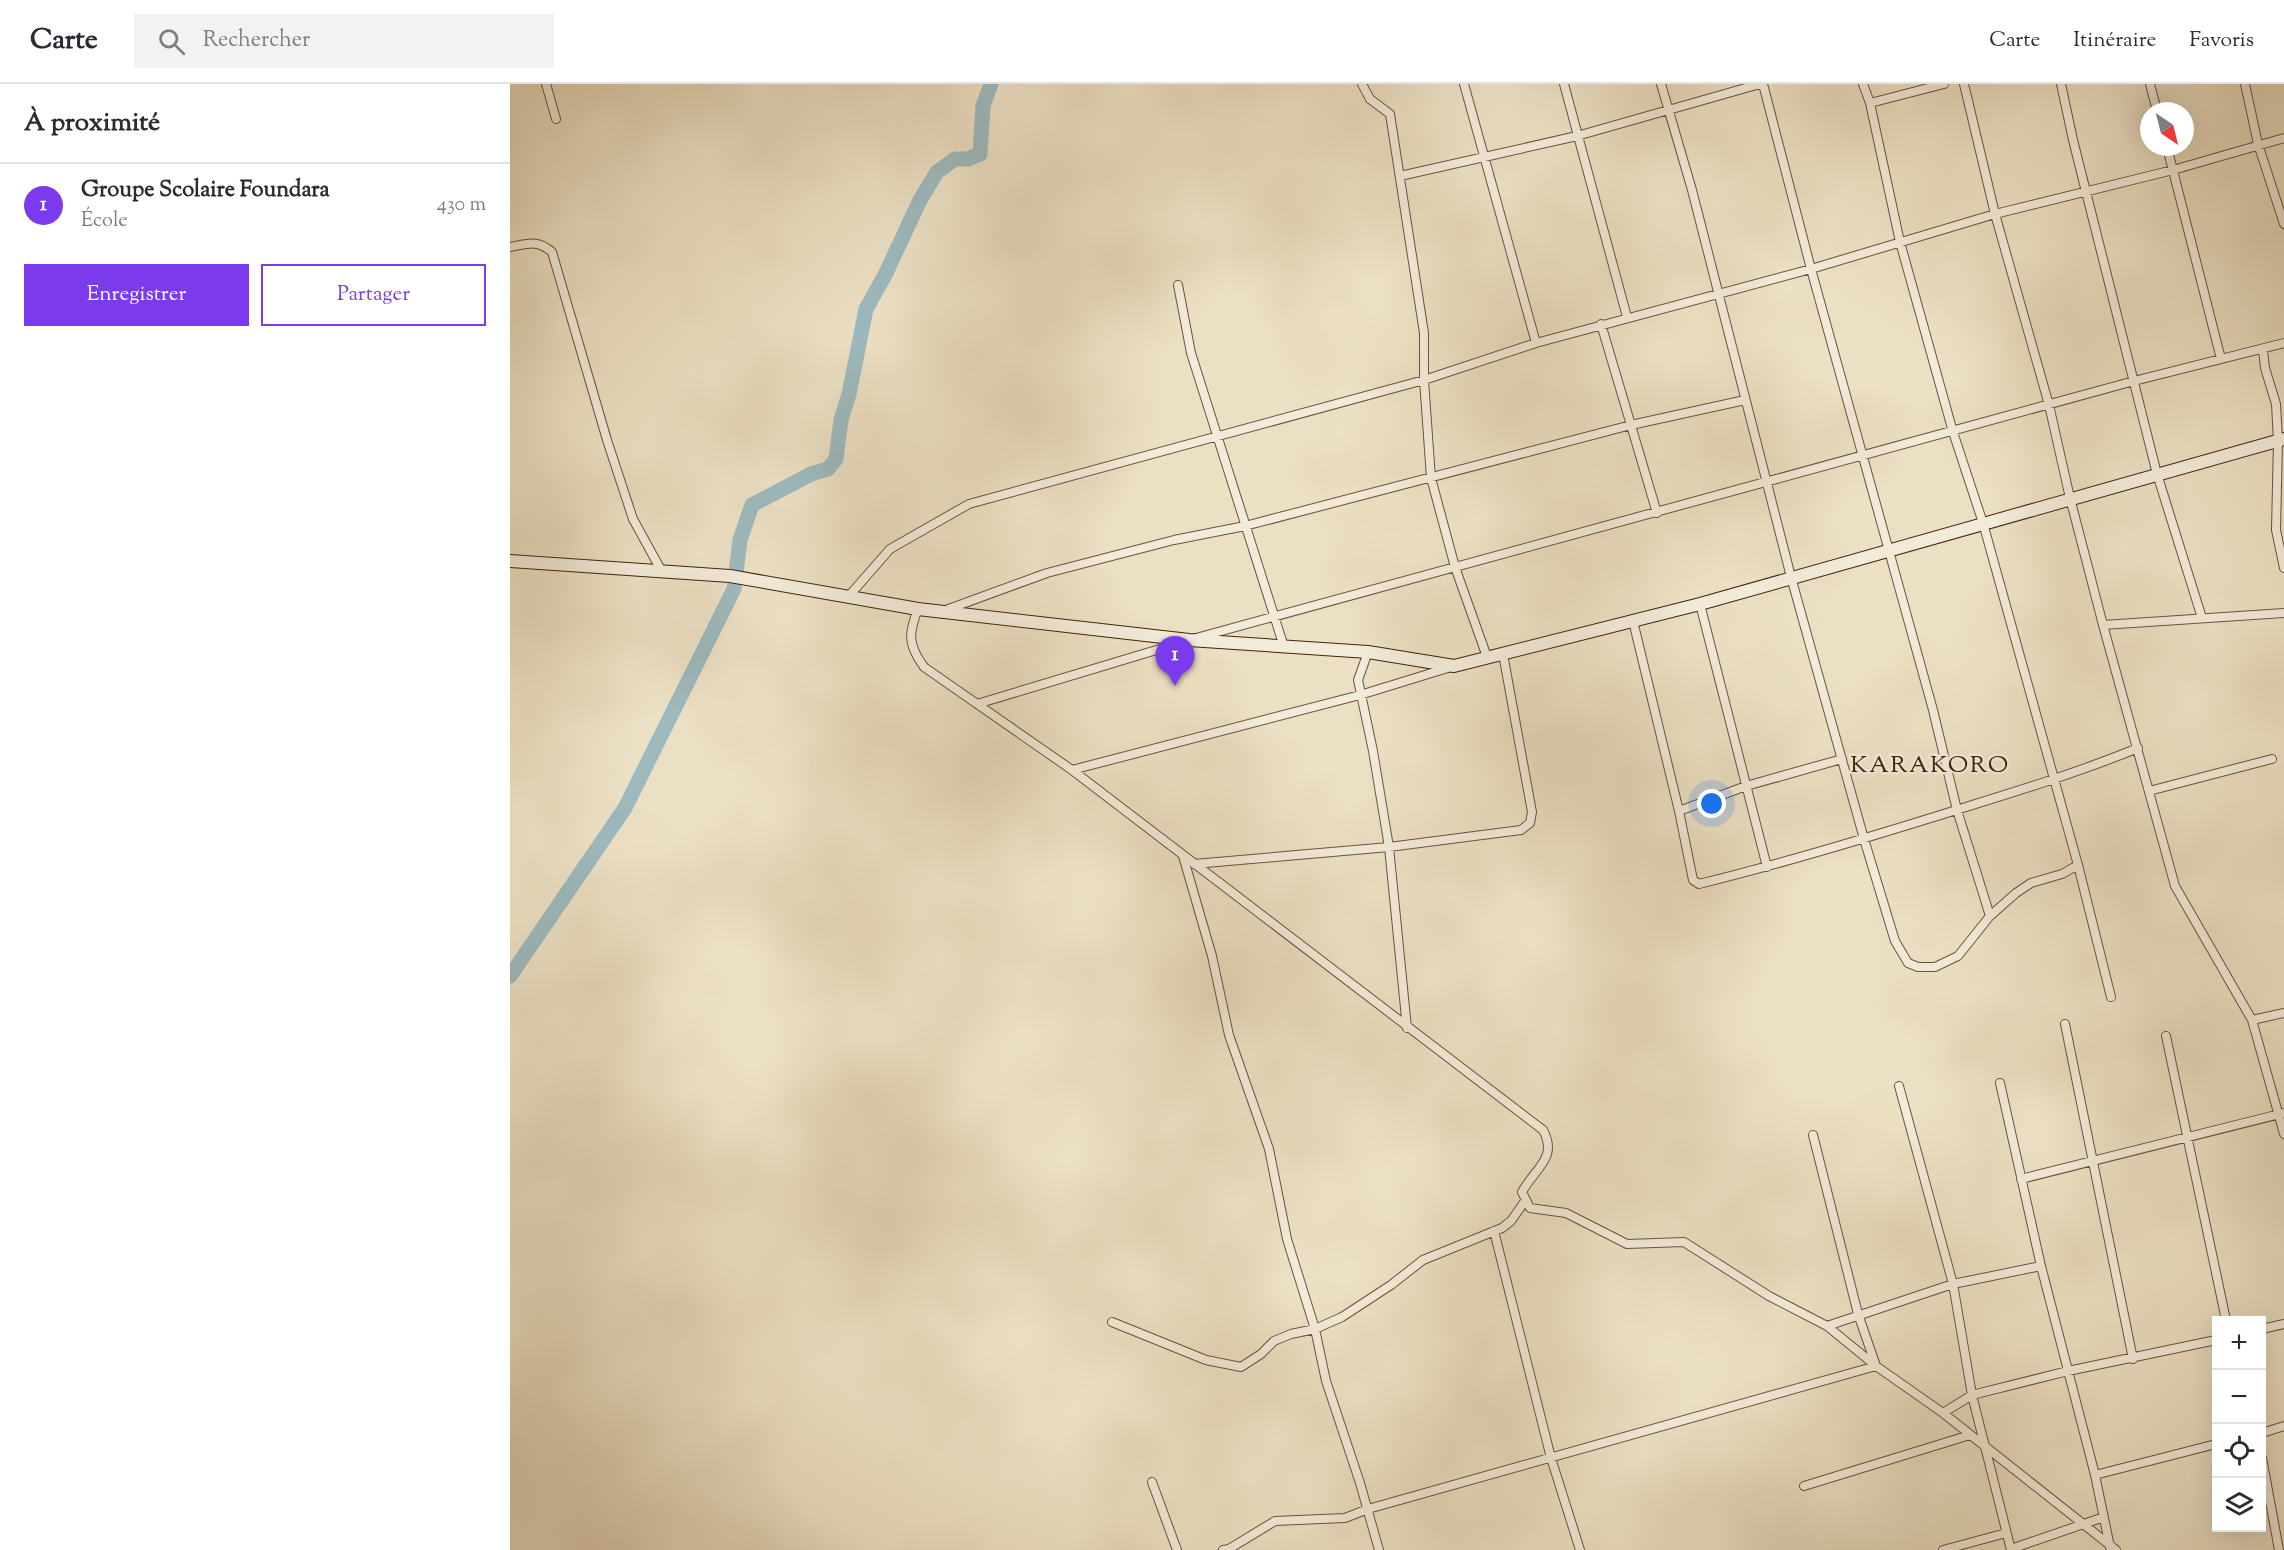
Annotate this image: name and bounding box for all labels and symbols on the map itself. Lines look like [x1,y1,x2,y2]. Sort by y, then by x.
north arrow [2140,102,2194,156]
pin: 1 [1156,636,1194,686]
district label: KARAKORO [1850,749,2010,783]
your location [1697,789,1726,818]

